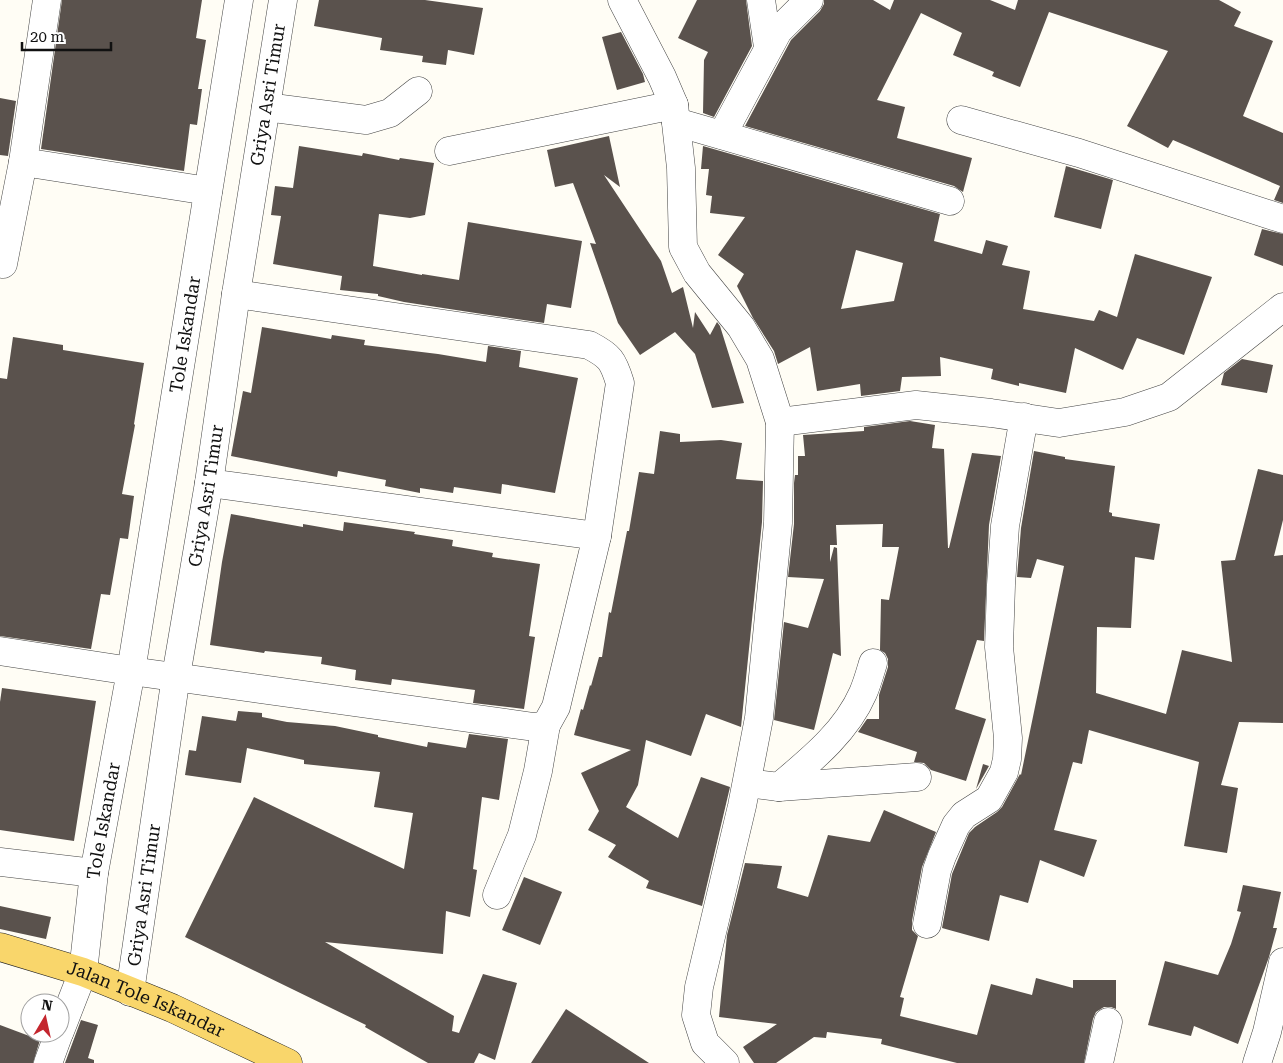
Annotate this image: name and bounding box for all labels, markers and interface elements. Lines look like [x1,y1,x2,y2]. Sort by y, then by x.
scale bar [22,20,111,52]
street label: Griya Asri Timur [246,22,289,167]
text: 20 m [30,28,65,46]
street label: Tole Iskandar [165,275,204,395]
street label: Griya Asri Timur [184,423,227,568]
street label: Tole Iskandar [82,761,124,880]
street label: Griya Asri Timur [123,822,164,968]
street label: Jalan Tole Iskandar [65,957,228,1041]
north arrow [20,993,70,1043]
text: N [40,996,54,1014]

